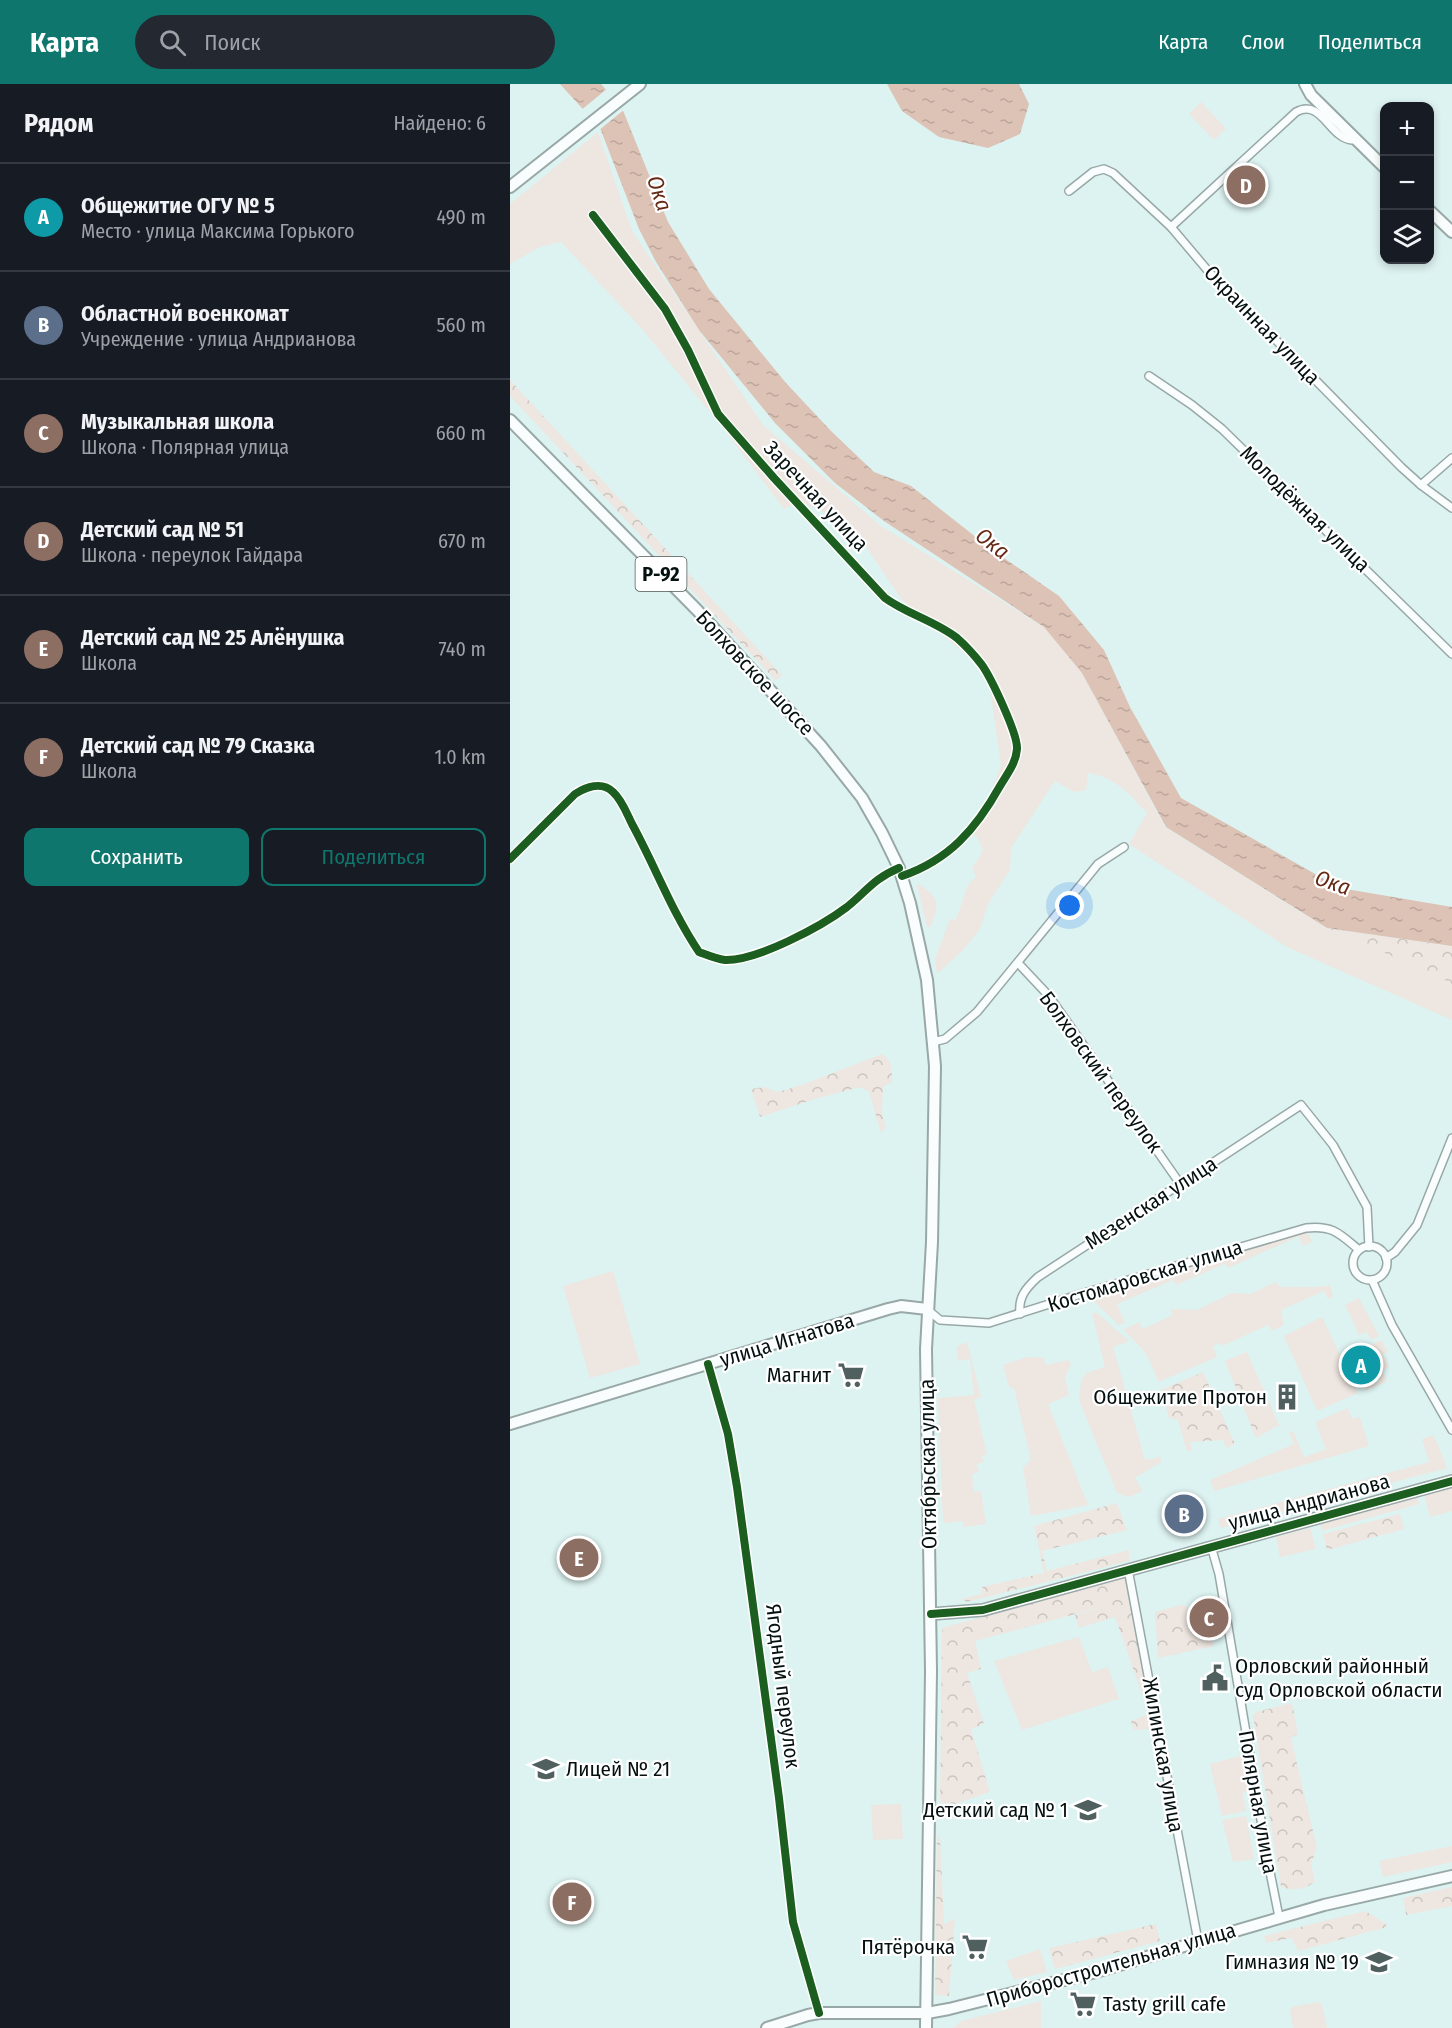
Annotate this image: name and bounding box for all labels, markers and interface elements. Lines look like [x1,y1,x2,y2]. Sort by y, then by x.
search box [135,15,555,69]
text: Карта [30,26,99,59]
icon: search [156,26,189,59]
text: Поиск [204,29,261,56]
text: Карта [1158,29,1208,55]
text: Слои [1241,29,1285,55]
text: Поделиться [1318,29,1422,55]
map controls [1380,102,1434,264]
button: + [1380,102,1434,156]
text: Рядом [24,108,93,139]
text: Найдено: 6 [393,111,486,135]
button: − [1380,156,1434,210]
pin: D [1226,162,1266,208]
water label: Ока [641,172,678,214]
text: Общежитие ОГУ № 5 [81,192,275,219]
text: A [38,205,49,229]
text: 490 m [436,205,486,229]
button: layers [1380,210,1434,264]
text: Место · улица Максима Горького [81,219,355,243]
street label: Окраинная улица [1198,260,1326,390]
text: Областной военкомат [81,300,289,327]
text: B [38,313,49,337]
text: 560 m [436,313,486,337]
text: Учреждение · улица Андрианова [81,327,356,351]
text: Музыкальная школа [81,408,274,435]
text: C [38,421,49,445]
text: 660 m [436,421,486,445]
text: Школа · Полярная улица [81,435,289,459]
street label: Заречная улица [758,435,874,557]
street label: Молодёжная улица [1234,440,1376,578]
text: Детский сад № 51 [81,516,244,543]
water label: Ока [970,522,1015,565]
text: D [38,529,49,553]
text: 670 m [438,529,486,553]
text: Школа · переулок Гайдара [81,543,303,567]
road number: Р-92 [636,557,686,591]
street label: Болховское шоссе [690,605,820,741]
text: Детский сад № 25 Алёнушка [81,624,345,651]
text: E [39,637,48,661]
text: 740 m [438,637,486,661]
text: Школа [81,651,137,675]
text: Детский сад № 79 Сказка [81,732,315,759]
text: F [39,745,48,769]
text: 1.0 km [434,745,486,769]
text: Школа [81,759,137,783]
button: Сохранить [24,828,249,886]
button: Поделиться [261,828,486,886]
water label: Ока [1312,864,1354,901]
your location [1055,891,1084,920]
street label: Болховский переулок [1034,986,1168,1158]
street label: Мезенская улица [1080,1151,1222,1255]
street label: Костомаровская улица [1044,1234,1246,1318]
street label: улица Игнатова [717,1307,857,1373]
pin: A [1342,1342,1380,1388]
supermarket icon: Магнит [836,1360,866,1390]
place label: Магнит [767,1362,831,1388]
street label: Октябрьская улица [914,1379,942,1549]
building icon: Общежитие Протон [1272,1382,1302,1412]
place label: Общежитие Протон [1093,1384,1267,1410]
street label: улица Андрианова [1225,1468,1393,1536]
pin: B [1164,1492,1204,1536]
pin: E [560,1536,598,1580]
pin: C [1190,1596,1228,1640]
street label: Ягодный переулок [760,1602,806,1770]
place label: Орловский районный суд Орловской области [1235,1653,1443,1703]
public building icon: Орловский районный суд Орловской области [1200,1663,1230,1693]
street label: Жилинская улица [1137,1675,1189,1835]
street label: Полярная улица [1233,1728,1283,1876]
school or university icon: Лицей № 21 [531,1754,561,1784]
place label: Лицей № 21 [566,1756,670,1782]
school or university icon: Детский сад № 1 [1073,1795,1103,1825]
place label: Детский сад № 1 [922,1797,1068,1823]
pin: F [552,1880,592,1924]
street label: Приборостроительная улица [983,1917,1239,2013]
supermarket icon: Пятёрочка [960,1932,990,1962]
place label: Пятёрочка [861,1934,955,1960]
school or university icon: Гимназия № 19 [1364,1947,1394,1977]
place label: Гимназия № 19 [1225,1949,1359,1975]
supermarket icon: Tasty grill cafe [1068,1989,1098,2019]
place label: Tasty grill cafe [1103,1991,1226,2017]

